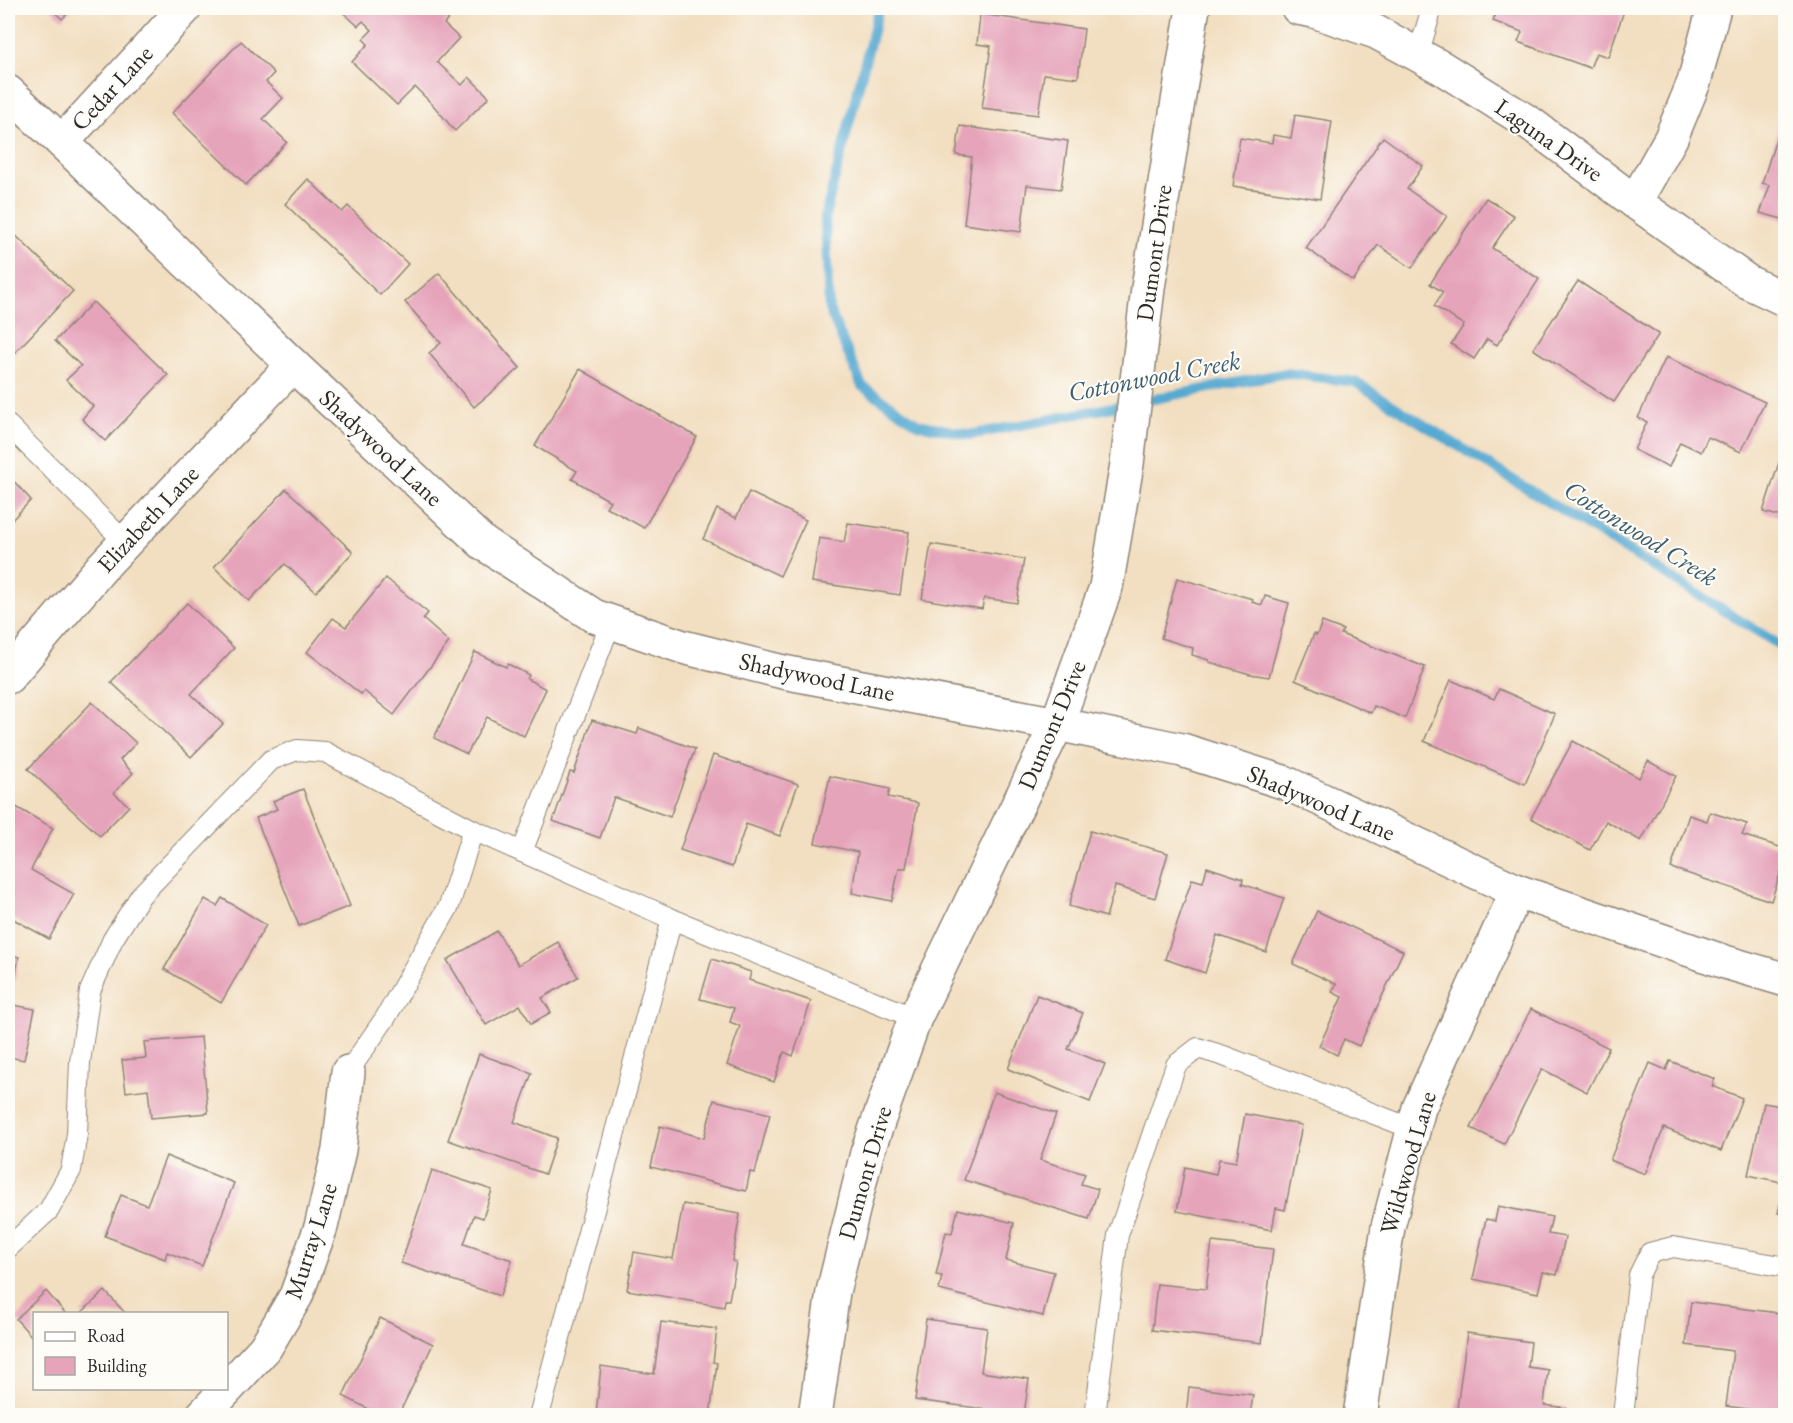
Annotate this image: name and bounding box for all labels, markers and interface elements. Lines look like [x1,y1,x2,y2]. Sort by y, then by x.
street label: Cedar Lane [64,38,159,137]
street label: Laguna Drive [1489,91,1609,188]
street label: Dumont Drive [1129,183,1178,323]
water label: Cottonwood Creek [1065,343,1243,409]
street label: Shadywood Lane [313,382,450,513]
street label: Elizabeth Lane [90,458,205,579]
water label: Cottonwood Creek [1558,472,1724,594]
street label: Shadywood Lane [737,645,898,708]
street label: Dumont Drive [1010,655,1093,794]
street label: Shadywood Lane [1242,757,1400,848]
street label: Wildwood Lane [1372,1088,1443,1238]
street label: Dumont Drive [831,1102,898,1243]
street label: Murray Lane [277,1179,344,1303]
legend [33,1312,228,1390]
text: Road [87,1324,126,1347]
text: Building [87,1354,147,1377]

